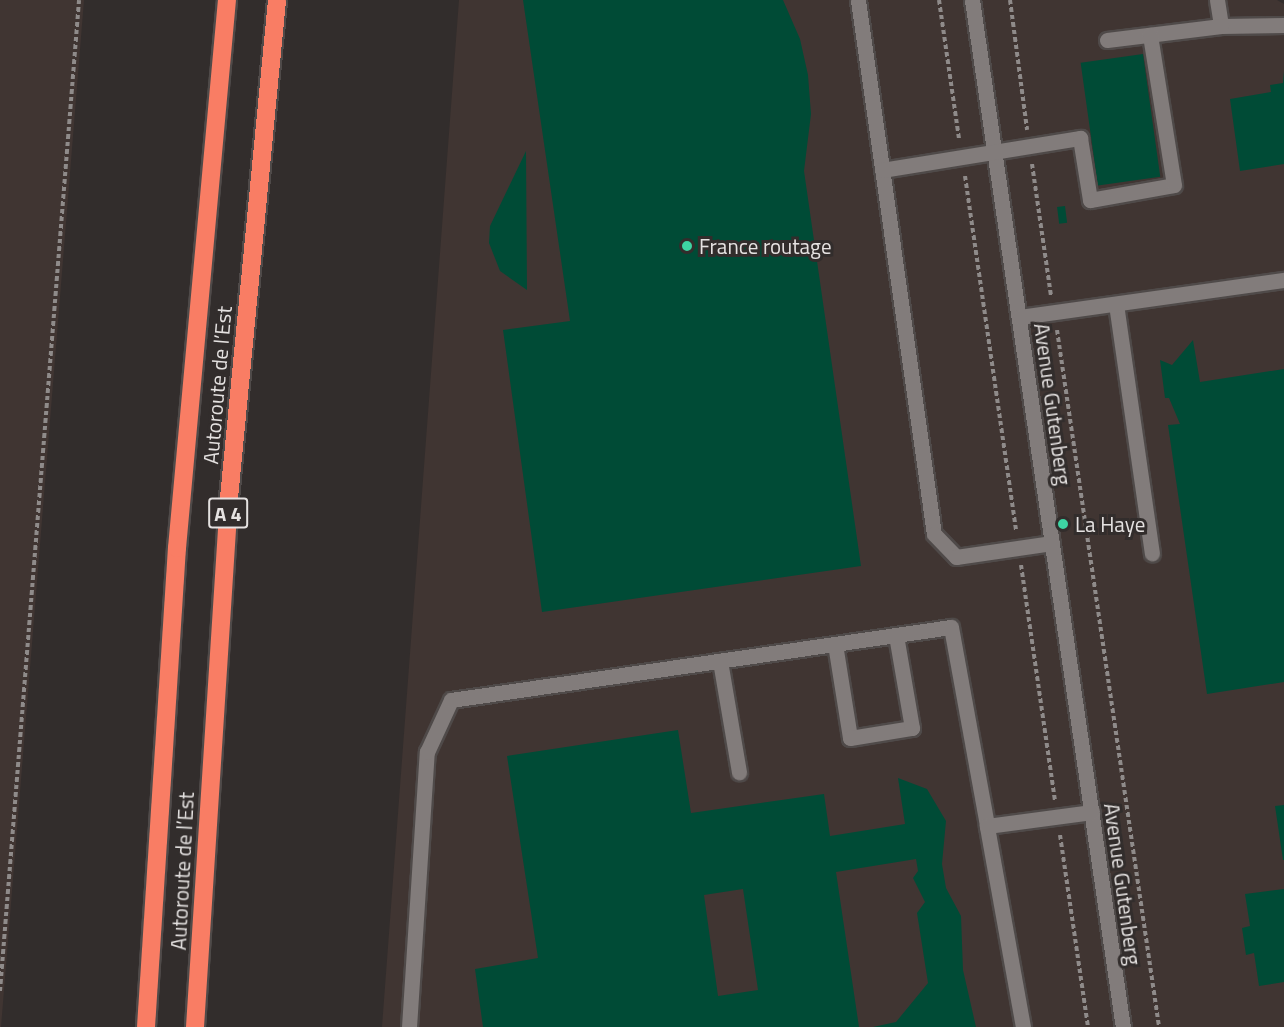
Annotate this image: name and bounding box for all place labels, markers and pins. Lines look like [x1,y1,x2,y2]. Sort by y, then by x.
place label: France routage [699,233,832,259]
marker: France routage [680,239,694,253]
place label: La Haye [1075,511,1145,537]
marker: La Haye [1056,517,1070,531]

